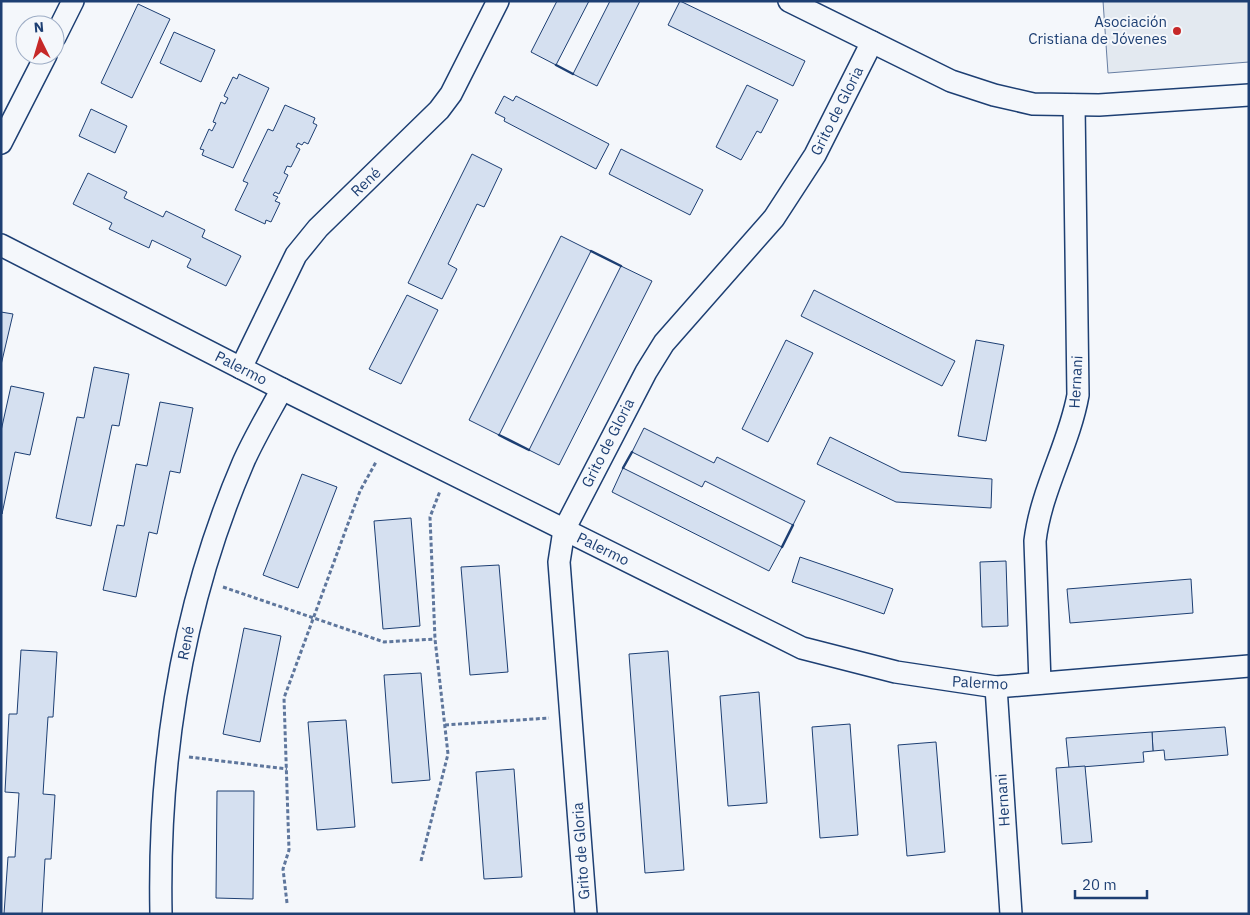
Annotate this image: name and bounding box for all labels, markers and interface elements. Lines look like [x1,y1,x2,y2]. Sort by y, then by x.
place label: Asociación Cristiana de Jóvenes [1028,12,1167,48]
north arrow [15,15,65,65]
text: N [33,18,45,36]
marker: Asociación Cristiana de Jóvenes [1171,25,1183,37]
street label: Grito de Gloria [806,63,867,159]
street label: René [347,163,385,200]
street label: Palermo [212,346,271,389]
street label: Hernani [1065,355,1086,409]
street label: Grito de Gloria [577,395,638,491]
street label: Palermo [574,528,633,569]
street label: René [173,624,198,662]
street label: Palermo [951,672,1009,693]
street label: Hernani [991,773,1014,827]
street label: Grito de Gloria [568,802,593,900]
scale bar [1075,868,1148,900]
text: 20 m [1082,875,1117,894]

